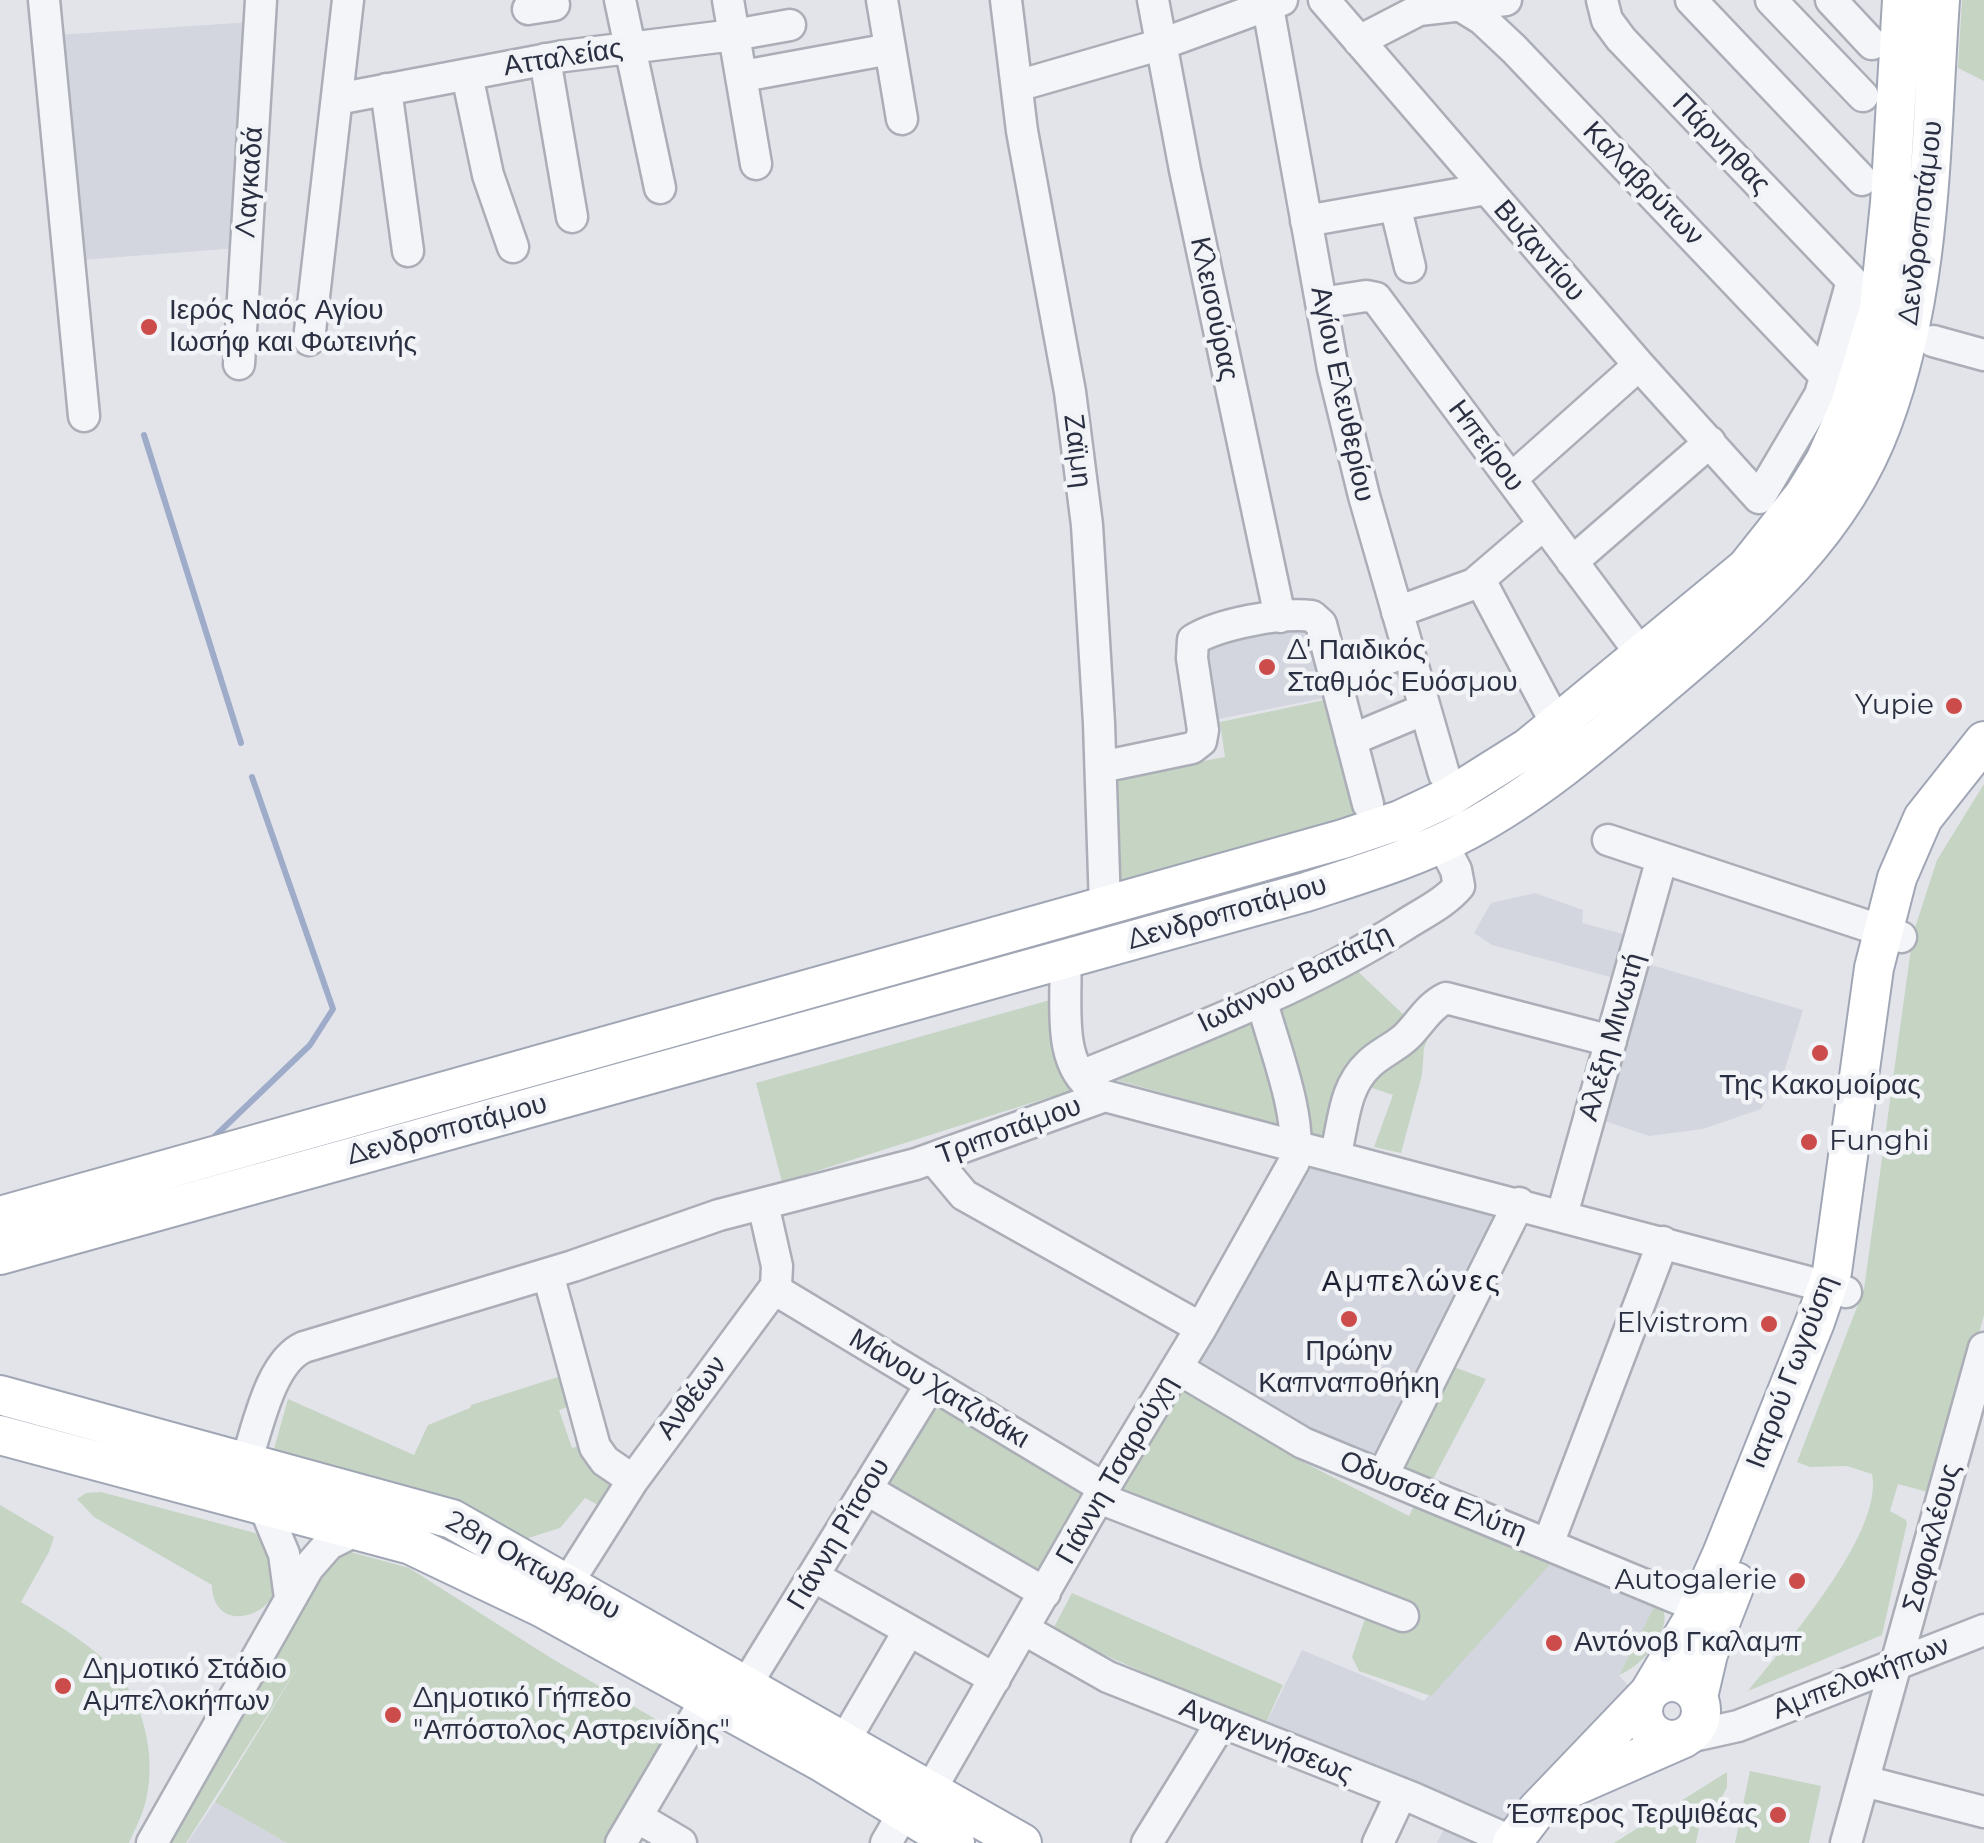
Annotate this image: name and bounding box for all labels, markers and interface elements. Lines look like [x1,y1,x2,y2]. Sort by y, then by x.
street label: Ατταλείας [501,32,625,84]
street label: Πάρνηθας [1665,87,1777,201]
street label: Καλαβρύτων [1575,115,1711,253]
street label: Δενδροποτάμου [1892,119,1950,327]
street label: Λαγκαδά [229,125,271,239]
street label: Βυζαντίου [1486,194,1592,308]
street label: Κλεισούρας [1182,234,1246,384]
street label: Αγίου Ελευθερίου [1303,283,1381,505]
place label: Ιερός Ναός Αγίου Ιωσήφ και Φωτεινής [169,294,417,360]
marker: Ιερός Ναός Αγίου Ιωσήφ και Φωτεινής [138,316,160,338]
street label: Ηπείρου [1441,394,1531,498]
street label: Ζαϊμη [1056,412,1098,490]
place label: Δ' Παιδικός Σταθμός Ευόσμου [1287,634,1517,700]
marker: Δ' Παιδικός Σταθμός Ευόσμου [1256,656,1278,678]
place label: Yupie [1855,689,1934,723]
marker: Yupie [1943,695,1965,717]
street label: Δενδροποτάμου [1123,868,1331,958]
street label: Ιωάννου Βατάτζη [1192,917,1398,1041]
street label: Αλέξη Μινωτή [1572,949,1652,1125]
marker: Της Κακομοίρας [1809,1042,1831,1064]
place label: Της Κακομοίρας [1719,1069,1921,1103]
street label: Δενδροποτάμου [343,1087,551,1173]
street label: Τριποτάμου [932,1089,1086,1173]
place label: Funghi [1829,1125,1930,1159]
marker: Funghi [1798,1131,1820,1153]
district label: Αμπελώνες [1322,1264,1502,1300]
street label: Ιατρού Γωγούση [1740,1271,1844,1473]
place label: Elvistrom [1617,1307,1749,1341]
marker: Πρώην Καπναποθήκη [1338,1308,1360,1330]
marker: Elvistrom [1758,1313,1780,1335]
street label: Μάνου Χατζιδάκι [843,1322,1035,1456]
place label: Πρώην Καπναποθήκη [1258,1335,1440,1401]
street label: Ανθέων [650,1350,734,1446]
street label: Γιάννη Τσαρούχη [1049,1370,1185,1570]
street label: Οδυσσέα Ελύτη [1334,1444,1532,1550]
street label: Γιάννη Ρίτσου [780,1452,898,1616]
street label: Σοφοκλέους [1896,1460,1968,1616]
street label: 28η Οκτωβρίου [440,1504,626,1628]
place label: Autogalerie [1614,1564,1777,1598]
marker: Autogalerie [1786,1570,1808,1592]
place label: Αντόνοβ Γκαλαμπ [1574,1626,1802,1660]
street label: Αμπελοκήπων [1768,1629,1954,1727]
marker: Αντόνοβ Γκαλαμπ [1543,1632,1565,1654]
place label: Δημοτικό Στάδιο Αμπελοκήπων [83,1653,287,1719]
marker: Δημοτικό Στάδιο Αμπελοκήπων [52,1675,74,1697]
place label: Δημοτικό Γήπεδο "Απόστολος Αστρεινίδης" [413,1682,730,1748]
street label: Αναγεννήσεως [1175,1691,1357,1791]
marker: Δημοτικό Γήπεδο "Απόστολος Αστρεινίδης" [382,1704,404,1726]
place label: Έσπερος Τερψιθέας [1507,1798,1758,1832]
marker: Έσπερος Τερψιθέας [1767,1804,1789,1826]

